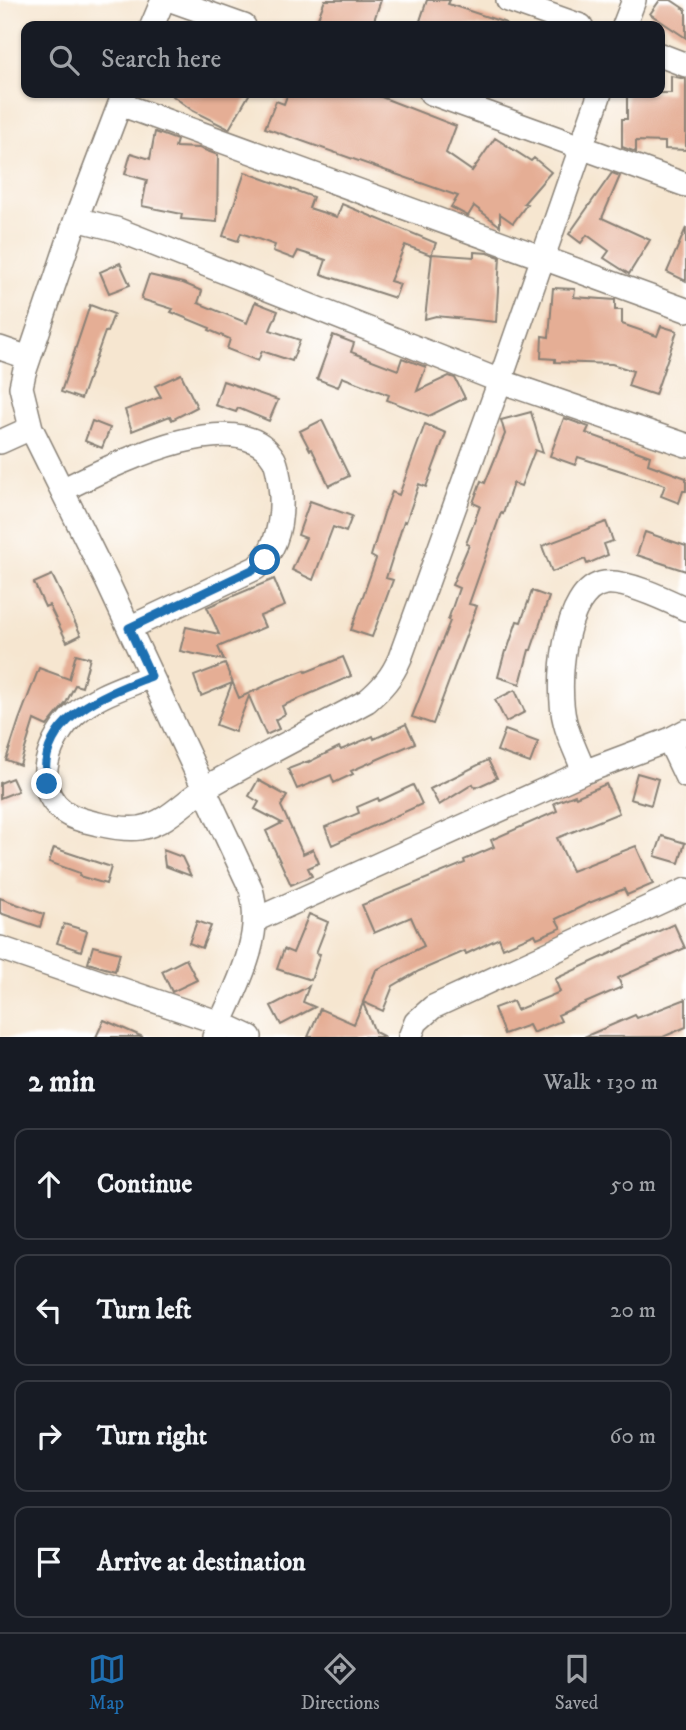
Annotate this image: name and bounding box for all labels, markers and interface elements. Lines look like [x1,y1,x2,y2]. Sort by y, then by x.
search box [21,21,665,98]
icon: search [45,41,83,79]
text: Search here [101,43,221,76]
route start [249,544,280,575]
route end [31,768,62,799]
text: 2 min [28,1064,95,1101]
text: Walk · 130 m [543,1068,658,1097]
icon: ahead [30,1165,68,1203]
text: Continue [97,1168,192,1201]
text: 50 m [610,1170,656,1199]
icon: left [30,1291,68,1329]
text: Turn left [97,1294,191,1327]
text: 20 m [610,1296,656,1325]
icon: right [30,1417,68,1455]
text: Turn right [97,1420,207,1453]
text: 60 m [609,1422,656,1451]
icon: arrive [30,1543,68,1581]
text: Arrive at destination [97,1546,306,1579]
tab: Map [88,1650,126,1715]
tab: Directions [301,1650,380,1715]
tab: Saved [555,1650,598,1715]

